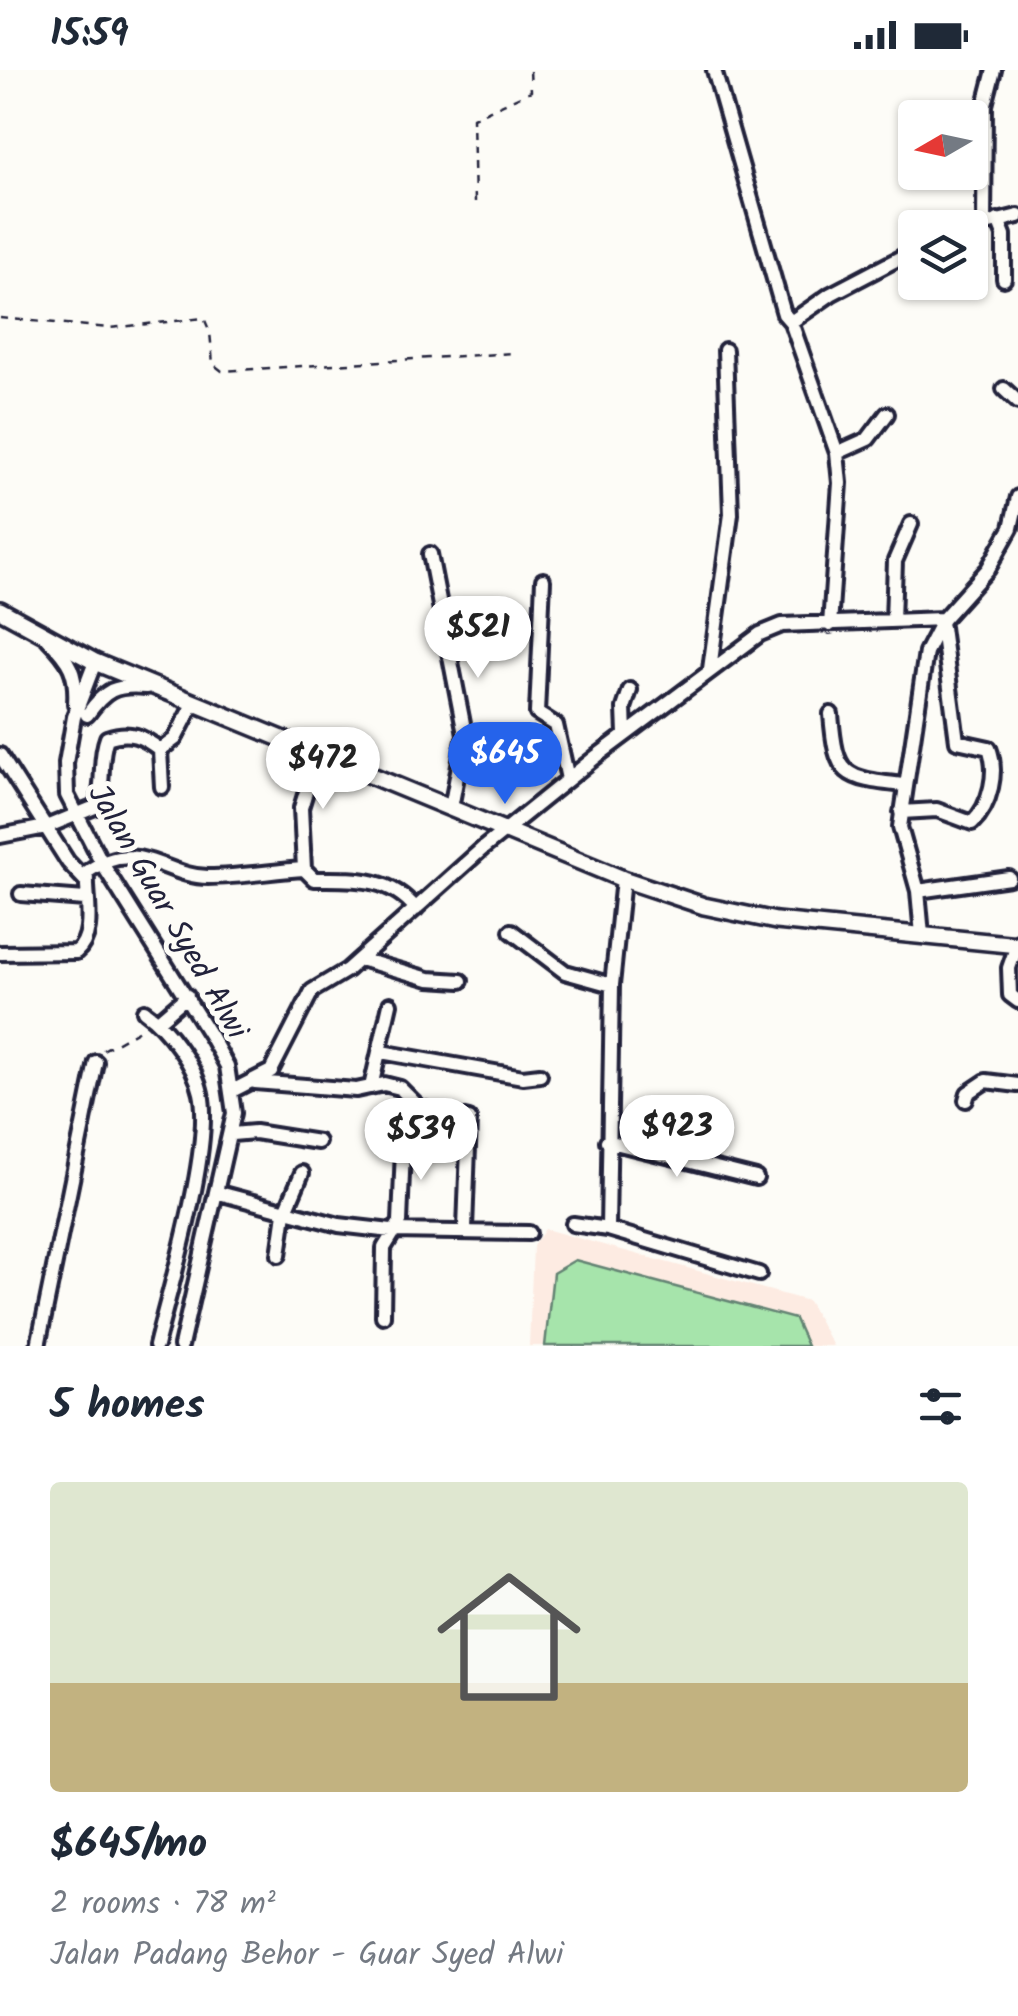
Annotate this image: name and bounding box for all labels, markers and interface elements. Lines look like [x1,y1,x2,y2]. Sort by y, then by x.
text: 15:59 [50,5,129,65]
north arrow [898,100,988,190]
map controls [898,100,988,300]
button: layers [898,210,988,300]
pin: $521 [419,596,537,681]
text: $521 [446,603,510,654]
pin: $645 [446,722,564,807]
pin: $472 [264,727,382,812]
text: $645 [470,729,540,780]
text: $472 [288,734,358,785]
street label: Jalan Guar Syed Alwi [73,775,262,1051]
pin: $923 [618,1095,736,1180]
pin: $539 [362,1098,480,1183]
text: $923 [641,1102,713,1153]
text: $539 [387,1105,455,1156]
text: 5 homes [50,1373,205,1440]
icon: filters [913,1379,968,1434]
icon: home [419,1547,599,1727]
text: $645/mo [50,1812,207,1879]
text: 2 rooms · 78 m² [50,1879,276,1930]
text: Jalan Padang Behor - Guar Syed Alwi [50,1930,564,1981]

